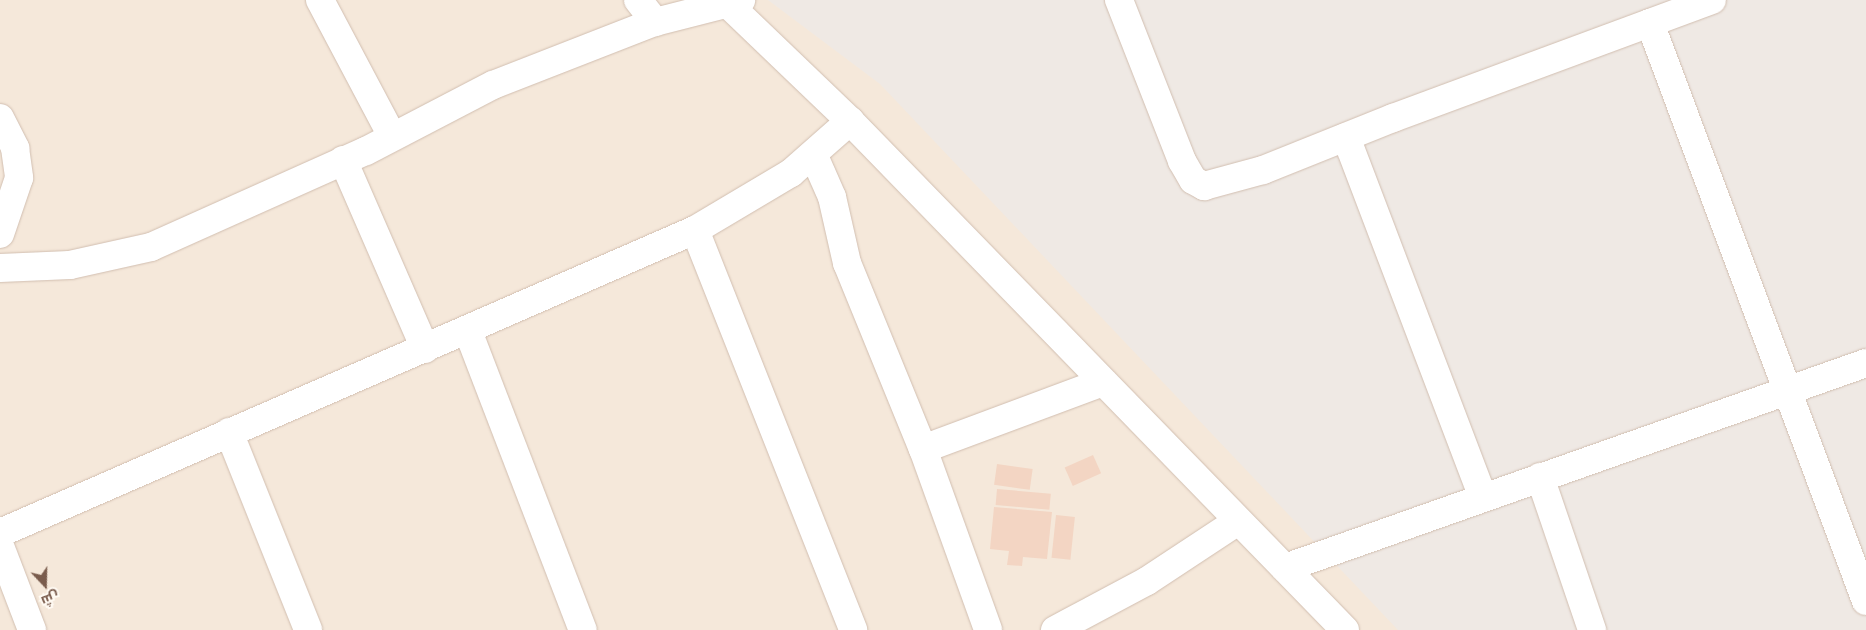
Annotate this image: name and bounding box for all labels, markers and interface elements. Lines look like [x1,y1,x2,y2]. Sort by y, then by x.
north arrow [20,560,70,610]
text: ش [39,587,62,611]

